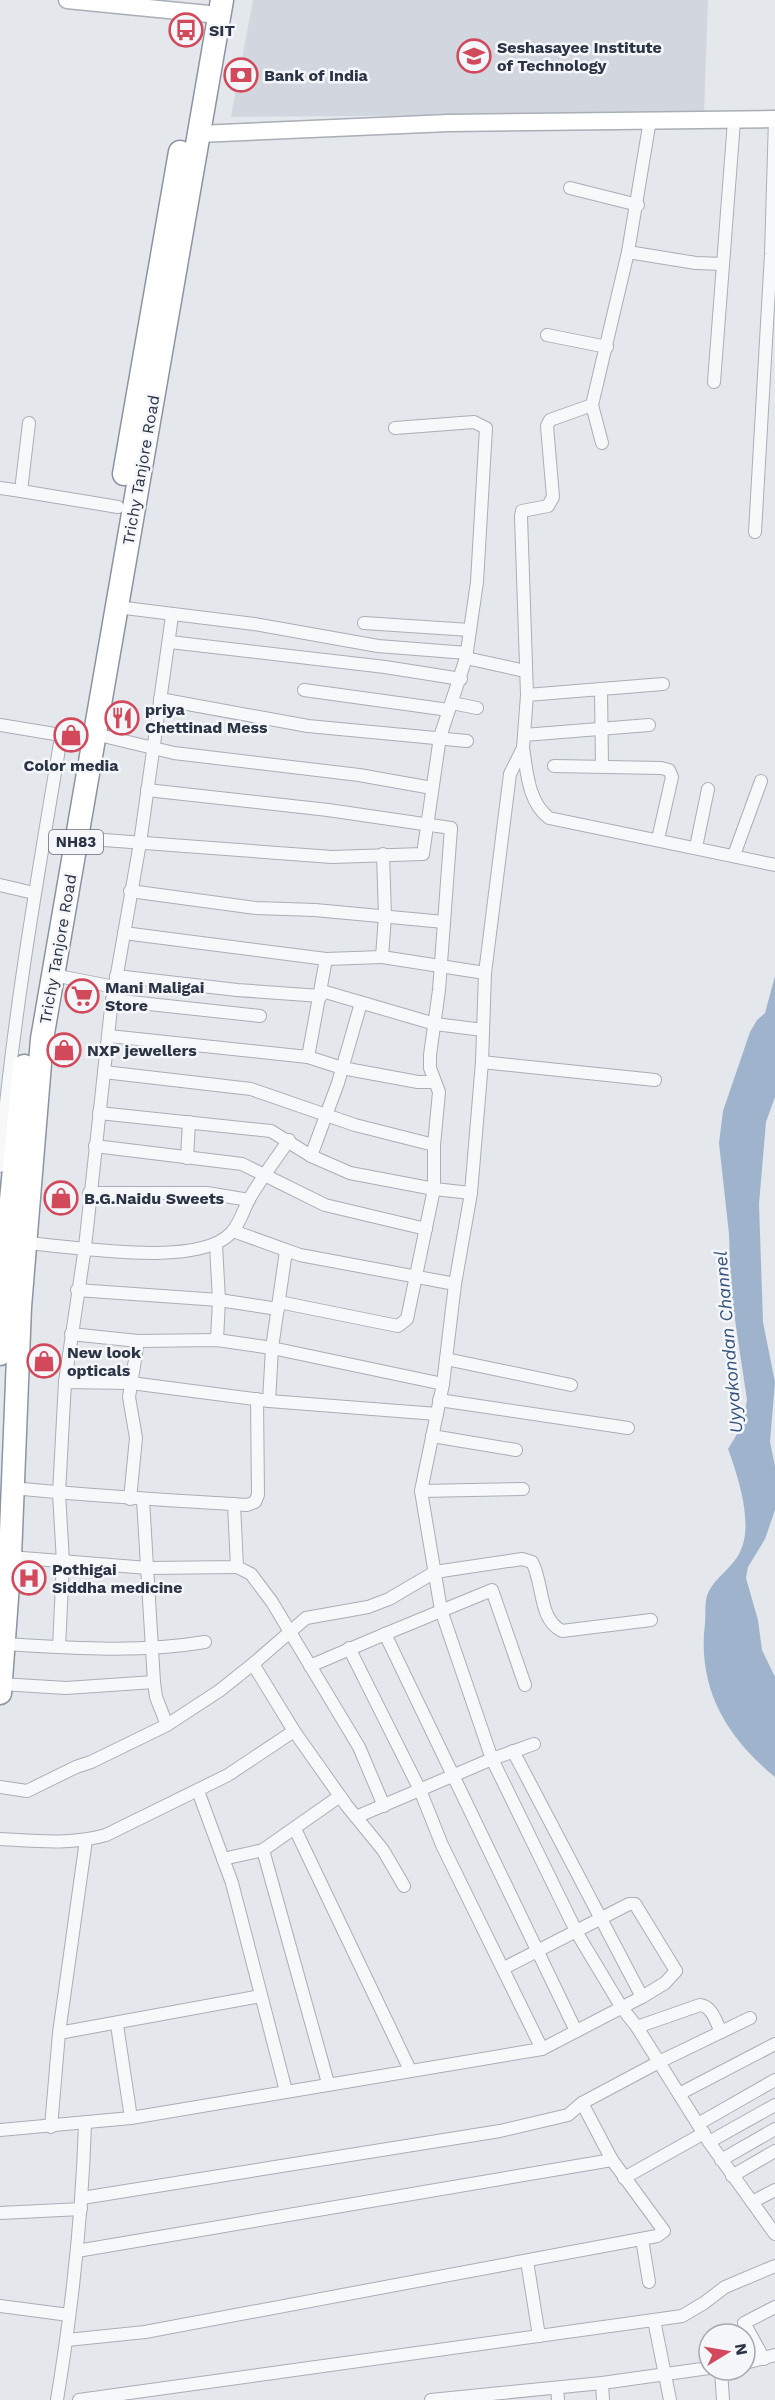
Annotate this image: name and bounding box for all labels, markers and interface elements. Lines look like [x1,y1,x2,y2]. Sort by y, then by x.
bus stop icon: SIT [168,12,204,48]
place label: SIT [209,21,235,40]
school or university icon: Seshasayee Institute of Technology [456,38,492,74]
place label: Seshasayee Institute of Technology [497,38,662,75]
bank icon: Bank of India [223,57,259,93]
place label: Bank of India [264,66,369,85]
street label: Trichy Tanjore Road [118,394,164,546]
restaurant icon: priya Chettinad Mess [104,700,140,736]
place label: priya Chettinad Mess [145,700,268,737]
shop icon: Color media [53,717,89,753]
place label: Color media [24,756,119,775]
road number: NH83 [49,830,103,854]
street label: Trichy Tanjore Road [35,873,81,1025]
supermarket icon: Mani Maligai Store [64,978,100,1014]
place label: Mani Maligai Store [105,978,205,1015]
shop icon: NXP jewellers [46,1032,82,1068]
place label: NXP jewellers [87,1041,197,1060]
shop icon: B.G.Naidu Sweets [43,1180,79,1216]
place label: B.G.Naidu Sweets [84,1189,225,1208]
water label: Uyyakondan Channel [710,1250,746,1434]
shop icon: New look opticals [26,1343,62,1379]
place label: New look opticals [67,1343,141,1380]
hospital icon: Pothigai Siddha medicine [11,1560,47,1596]
place label: Pothigai Siddha medicine [52,1560,183,1597]
north arrow [697,2322,757,2382]
text: N [731,2342,752,2357]

